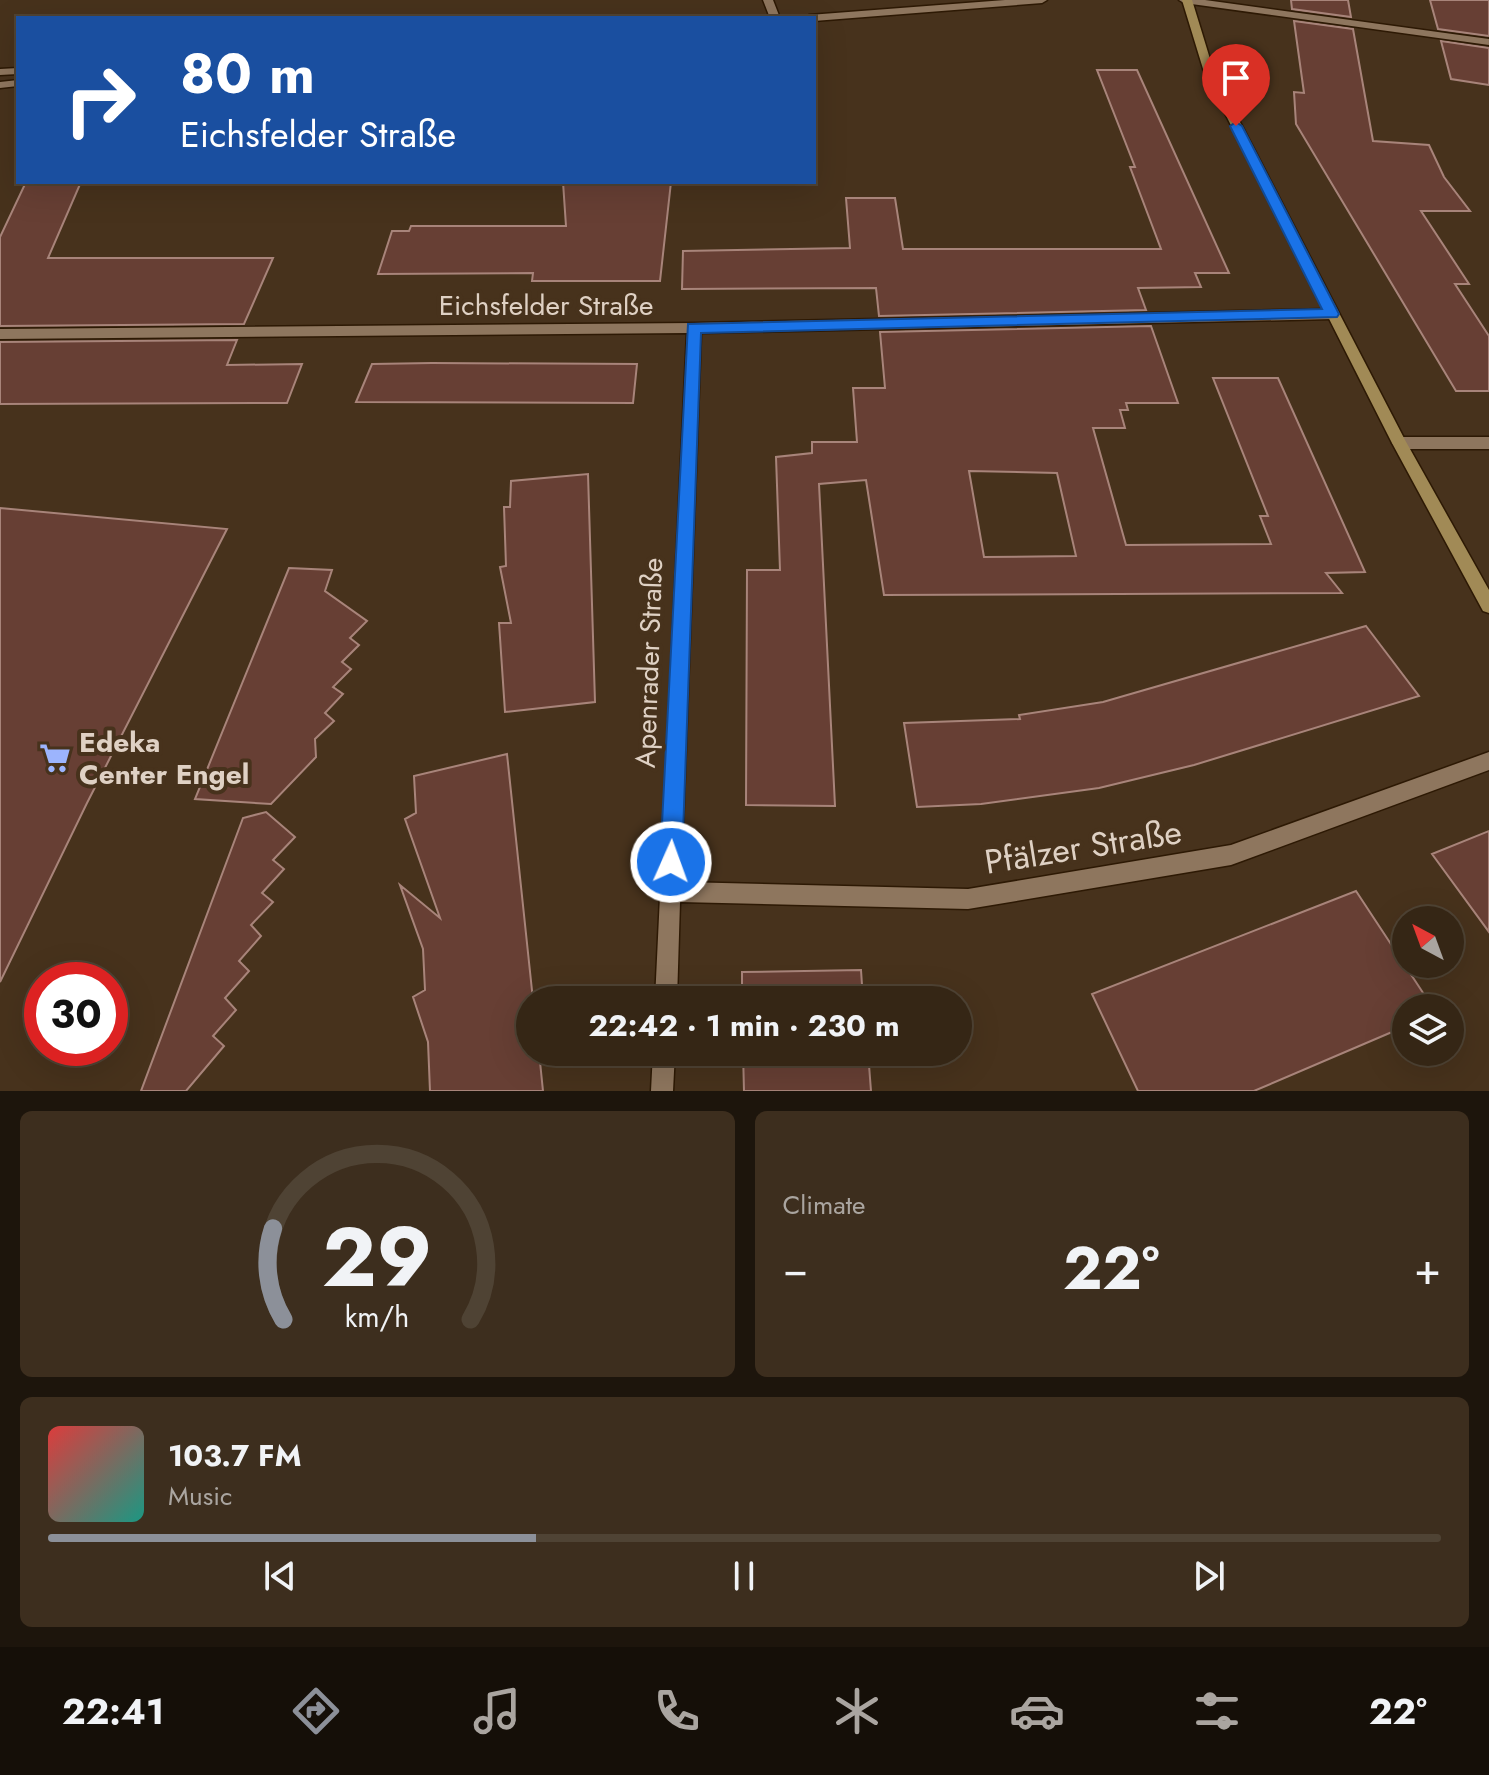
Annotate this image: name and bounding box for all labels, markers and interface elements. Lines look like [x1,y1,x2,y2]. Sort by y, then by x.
text: 80 m [180,33,315,114]
pin [1202,44,1270,126]
icon: right [48,48,152,152]
icon: arrive [1214,56,1258,100]
text: Eichsfelder Straße [180,108,456,160]
street label: Eichsfelder Straße [439,285,653,326]
street label: Apenrader Straße [625,557,673,769]
place label: Edeka Center Engel [79,722,249,795]
supermarket icon: Edeka Center Engel [38,741,72,775]
street label: Pfälzer Straße [981,807,1185,887]
position arrow [629,820,713,904]
north arrow [1392,906,1464,978]
map controls [1392,906,1464,1066]
speed limit sign: 30 [24,962,128,1066]
button: layers [1392,994,1464,1066]
text: 22:42 · 1 min · 230 m [588,1004,900,1047]
text: Climate [783,1186,865,1224]
text: 29 [322,1197,432,1317]
text: 22° [1063,1225,1159,1312]
text: − [783,1237,808,1301]
text: + [1414,1237,1441,1301]
text: km/h [345,1296,410,1338]
text: 103.7 FM [168,1434,301,1477]
text: Music [168,1477,232,1515]
icon: previous [258,1554,302,1598]
icon: pause [722,1554,766,1598]
icon: next [1187,1554,1231,1598]
icon: directions [288,1683,344,1739]
icon: music [469,1683,525,1739]
icon: phone [649,1683,705,1739]
icon: climate [829,1683,885,1739]
icon: car [1009,1683,1065,1739]
icon: filters [1189,1683,1245,1739]
text: 22:41 [62,1685,164,1737]
text: 22° [1369,1685,1427,1737]

